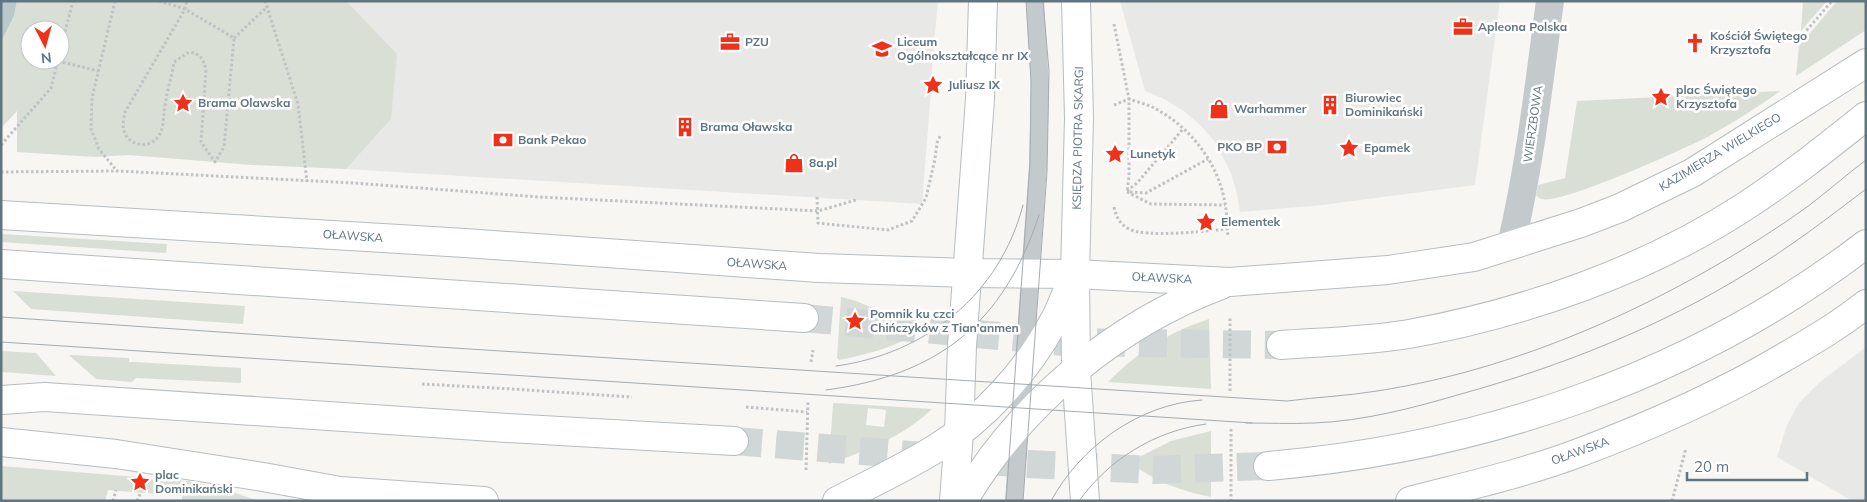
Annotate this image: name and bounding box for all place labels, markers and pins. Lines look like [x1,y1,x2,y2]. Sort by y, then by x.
office icon: Apleona Polska [1452,16,1474,38]
place label: Apleona Polska [1478,19,1567,34]
place label: Kościół Świętego Krzysztofa [1710,28,1807,57]
office icon: PZU [719,31,741,53]
church icon: Kościół Świętego Krzysztofa [1684,32,1706,54]
place label: PZU [745,34,769,49]
place label: Liceum Ogólnokształcące nr IX [897,34,1029,63]
school or university icon: Liceum Ogólnokształcące nr IX [871,38,893,60]
place icon: Juliusz IX [922,74,944,96]
place label: Juliusz IX [948,77,1001,92]
place label: plac Świętego Krzysztofa [1676,82,1757,111]
place icon: plac Świętego Krzysztofa [1650,86,1672,108]
place label: Biurowiec Dominikański [1345,90,1423,119]
place icon: Brama Olawska [172,92,194,114]
building icon: Biurowiec Dominikański [1319,94,1341,116]
place label: Brama Olawska [198,95,290,110]
shop icon: Warhammer [1208,98,1230,120]
place label: Warhammer [1234,101,1307,116]
building icon: Brama Oławska [674,116,696,138]
place label: Brama Oławska [700,119,792,134]
bank icon: Bank Pekao [492,129,514,151]
place label: Bank Pekao [518,132,586,147]
bank icon: PKO BP [1266,136,1288,158]
place icon: Epamek [1338,137,1360,159]
place label: PKO BP [1217,139,1262,154]
place label: Epamek [1364,140,1410,155]
place icon: Lunetyk [1104,143,1126,165]
place label: Lunetyk [1130,146,1176,161]
shop icon: 8a.pl [783,152,805,174]
place label: 8a.pl [809,155,837,170]
place icon: Elementek [1195,211,1217,233]
place label: Elementek [1221,214,1281,229]
place label: Pomnik ku czci Chińczyków z Tian’anmen [870,306,1019,335]
place icon: Pomnik ku czci Chińczyków z Tian’anmen [844,310,866,332]
place label: plac Dominikański [155,467,233,496]
place icon: plac Dominikański [129,471,151,493]

